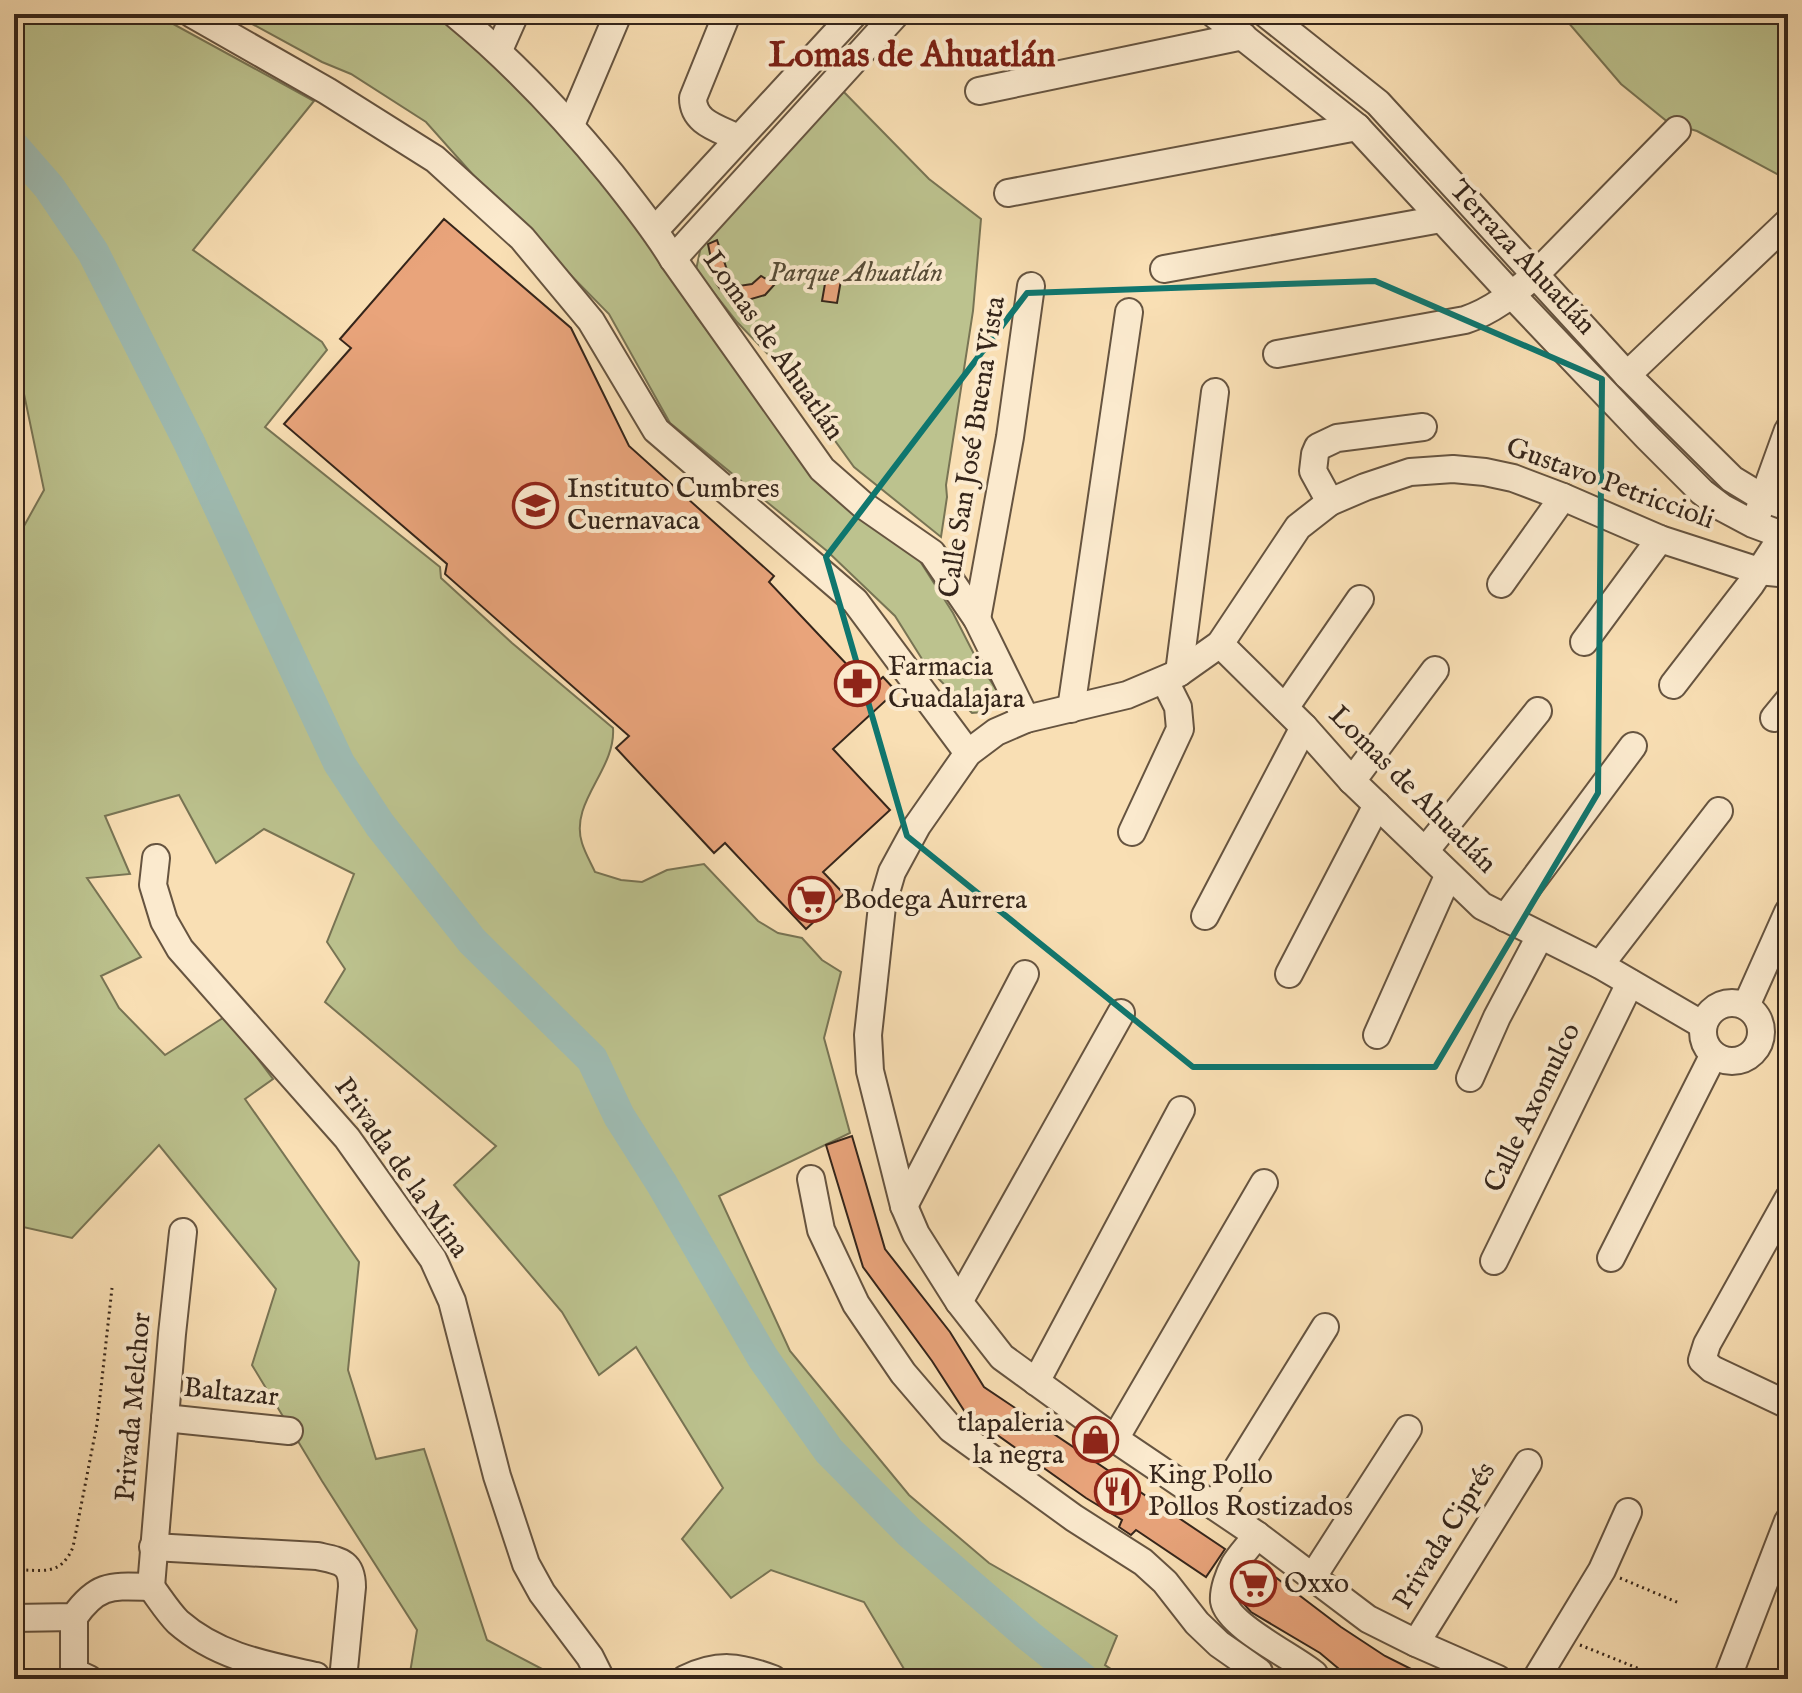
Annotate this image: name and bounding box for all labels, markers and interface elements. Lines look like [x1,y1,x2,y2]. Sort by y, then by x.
district label: Lomas de Ahuatlán [768,33,1056,79]
street label: Terraza Ahuatlán [1441,173,1603,343]
street label: Lomas de Ahuatlán [695,244,851,448]
park label: Parque Ahuatlán [769,256,943,291]
street label: Calle San José Buena Vista [932,293,1014,600]
street label: Gustavo Petriccioli [1501,430,1719,538]
place label: Instituto Cumbres Cuernavaca [567,472,780,539]
school or university icon: Instituto Cumbres Cuernavaca [512,481,560,529]
place label: Farmacia Guadalajara [888,650,1026,717]
pharmacy icon: Farmacia Guadalajara [833,659,881,707]
street label: Lomas de Ahuatlán [1321,699,1503,881]
supermarket icon: Bodega Aurrera [788,876,836,924]
place label: Bodega Aurrera [843,883,1028,918]
street label: Calle Axomulco [1477,1018,1589,1198]
street label: Privada de la Mina [326,1071,477,1266]
street label: Privada Melchor [108,1311,160,1503]
street label: Baltazar [182,1371,280,1415]
place label: tlapaleria la negra [957,1406,1065,1473]
shop icon: tlapaleria la negra [1071,1415,1119,1463]
street label: Privada Ciprés [1386,1456,1504,1616]
place label: King Pollo Pollos Rostizados [1148,1458,1353,1525]
restaurant icon: King Pollo Pollos Rostizados [1093,1467,1141,1515]
supermarket icon: Oxxo [1229,1560,1277,1608]
place label: Oxxo [1284,1567,1349,1602]

